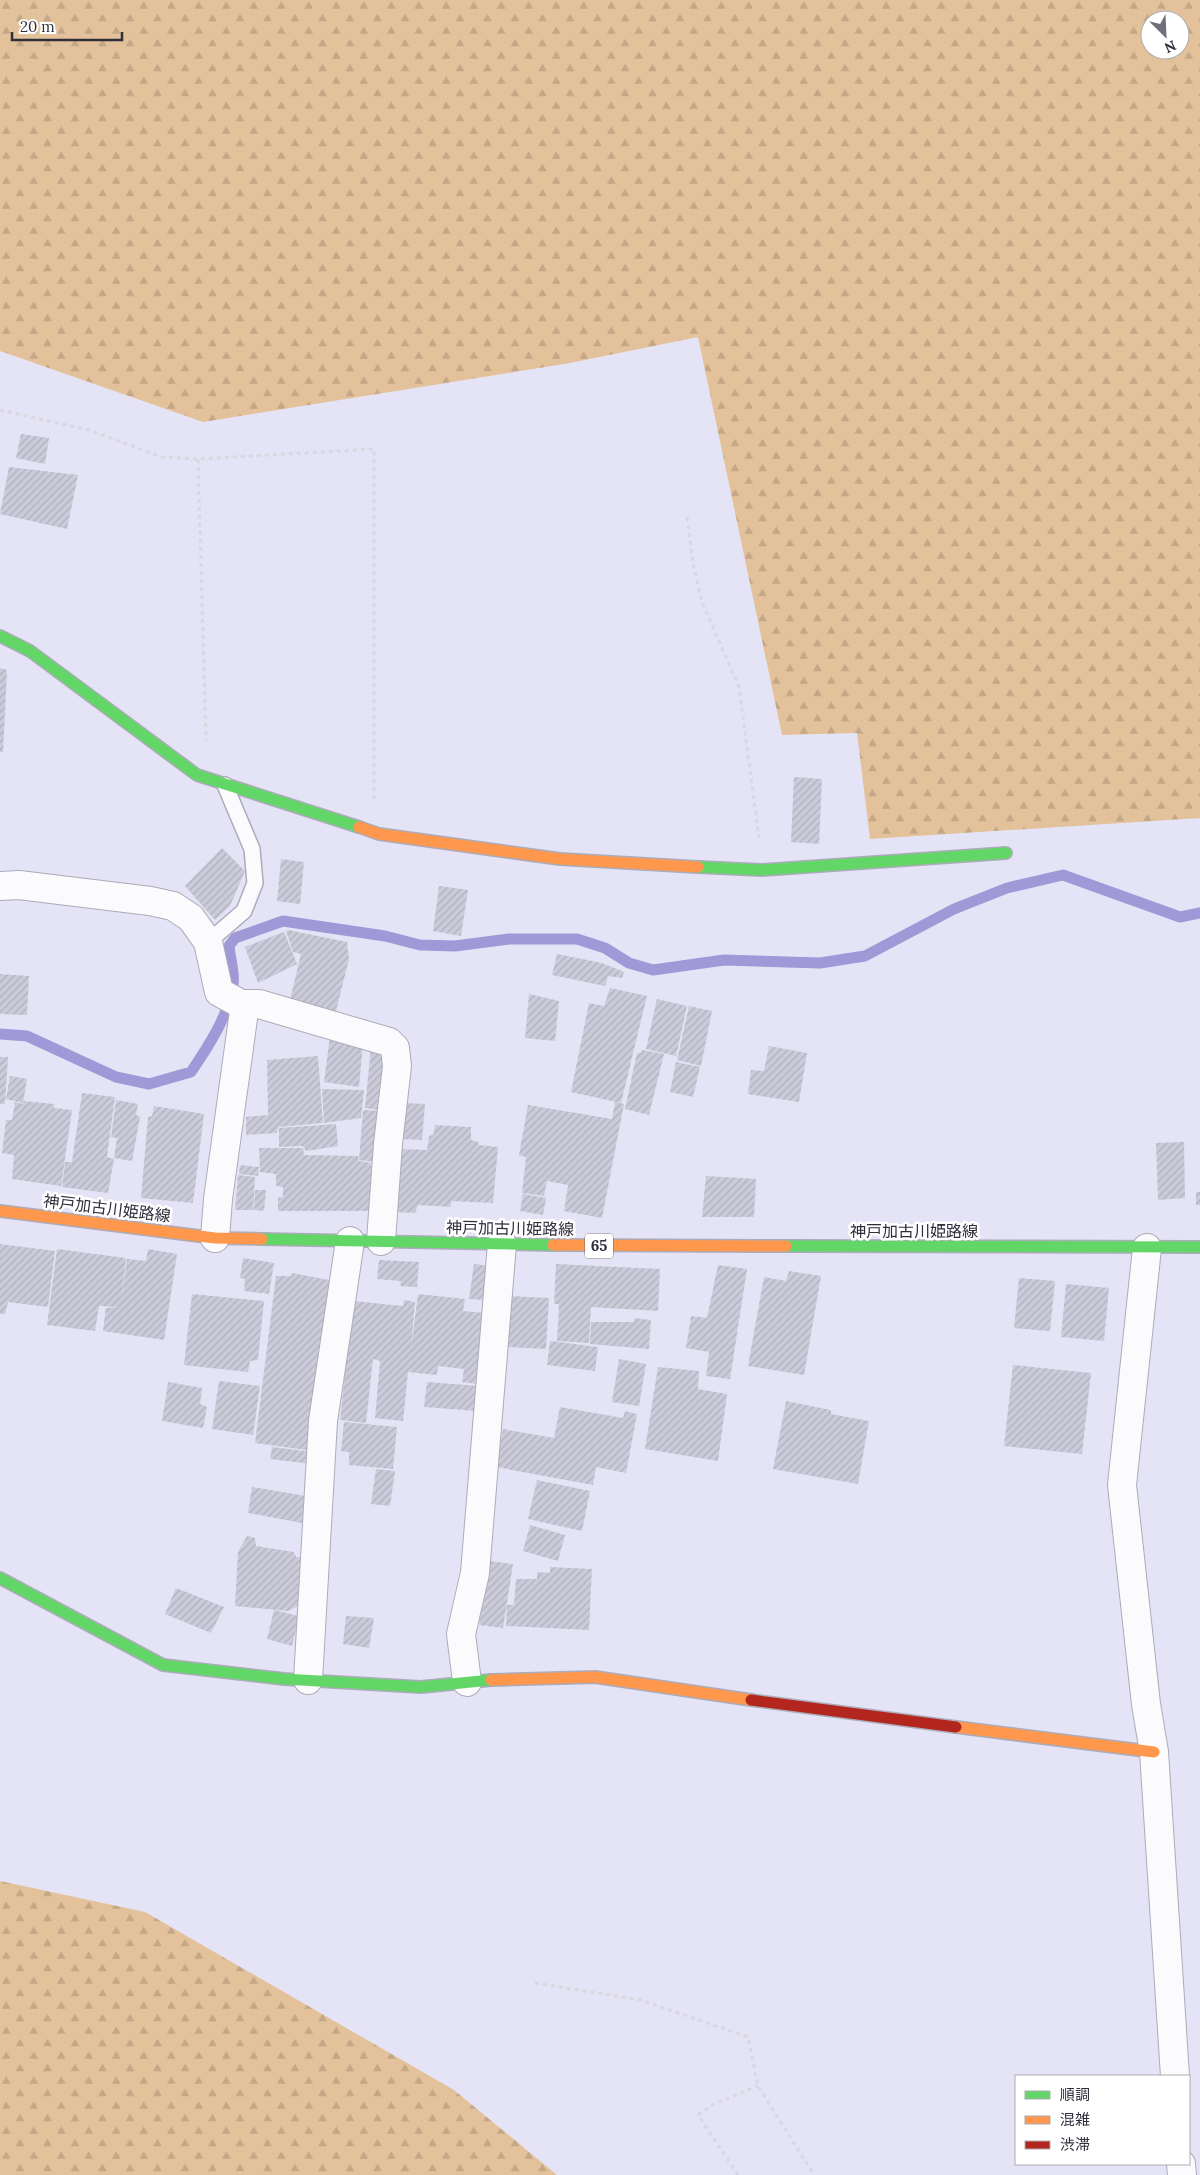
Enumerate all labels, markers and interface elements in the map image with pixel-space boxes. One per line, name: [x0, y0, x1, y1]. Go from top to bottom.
scale bar: [12, 10, 122, 42]
north arrow: [1140, 10, 1190, 60]
text: 20 m: [20, 17, 55, 36]
text: N: [1162, 36, 1179, 57]
street label: 神戸加古川姫路線: [42, 1190, 172, 1226]
street label: 神戸加古川姫路線: [446, 1217, 574, 1239]
street label: 神戸加古川姫路線: [850, 1221, 978, 1241]
road number: 65: [585, 1234, 613, 1258]
legend: [1015, 2075, 1190, 2165]
text: 順調: [1060, 2085, 1090, 2104]
text: 混雑: [1060, 2110, 1090, 2129]
text: 渋滞: [1060, 2135, 1090, 2154]

